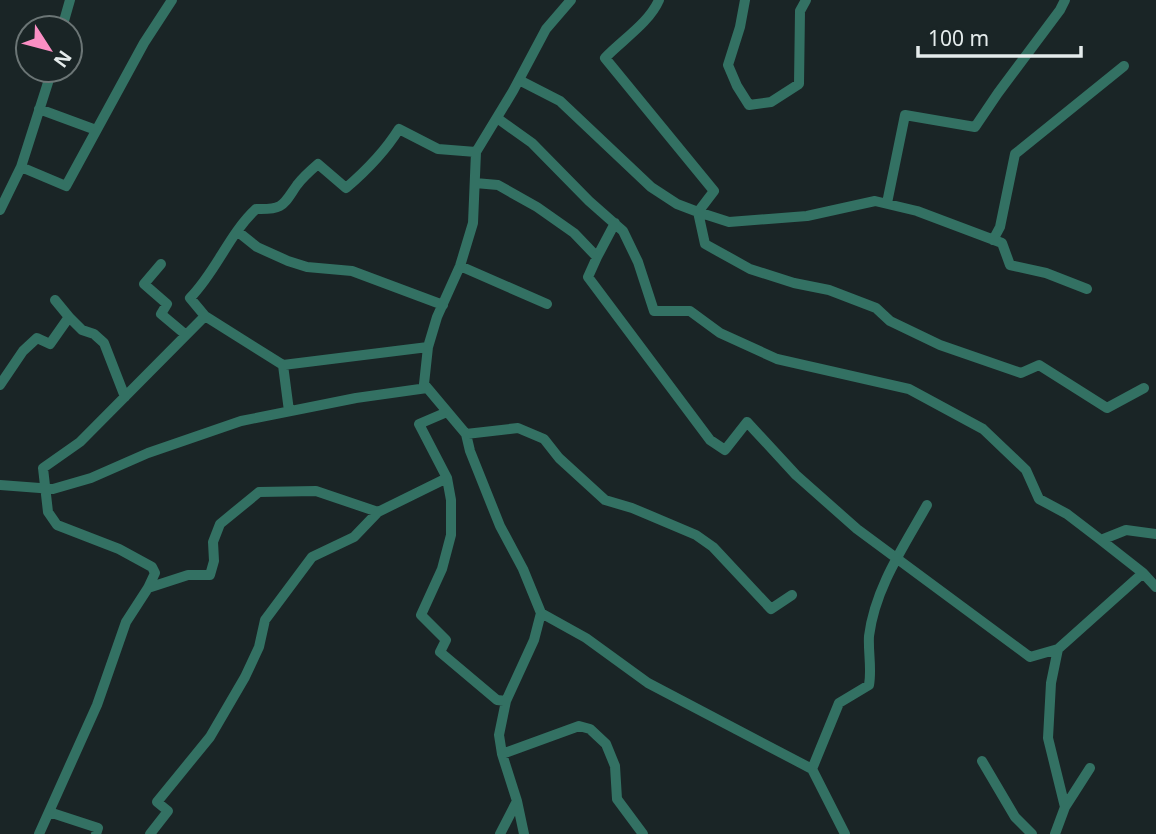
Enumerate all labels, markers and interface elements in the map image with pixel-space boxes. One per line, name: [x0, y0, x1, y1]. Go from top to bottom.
north arrow: [14, 14, 84, 84]
scale bar: [918, 14, 1081, 58]
text: 100 m: [928, 24, 989, 52]
text: N: [48, 45, 78, 73]

